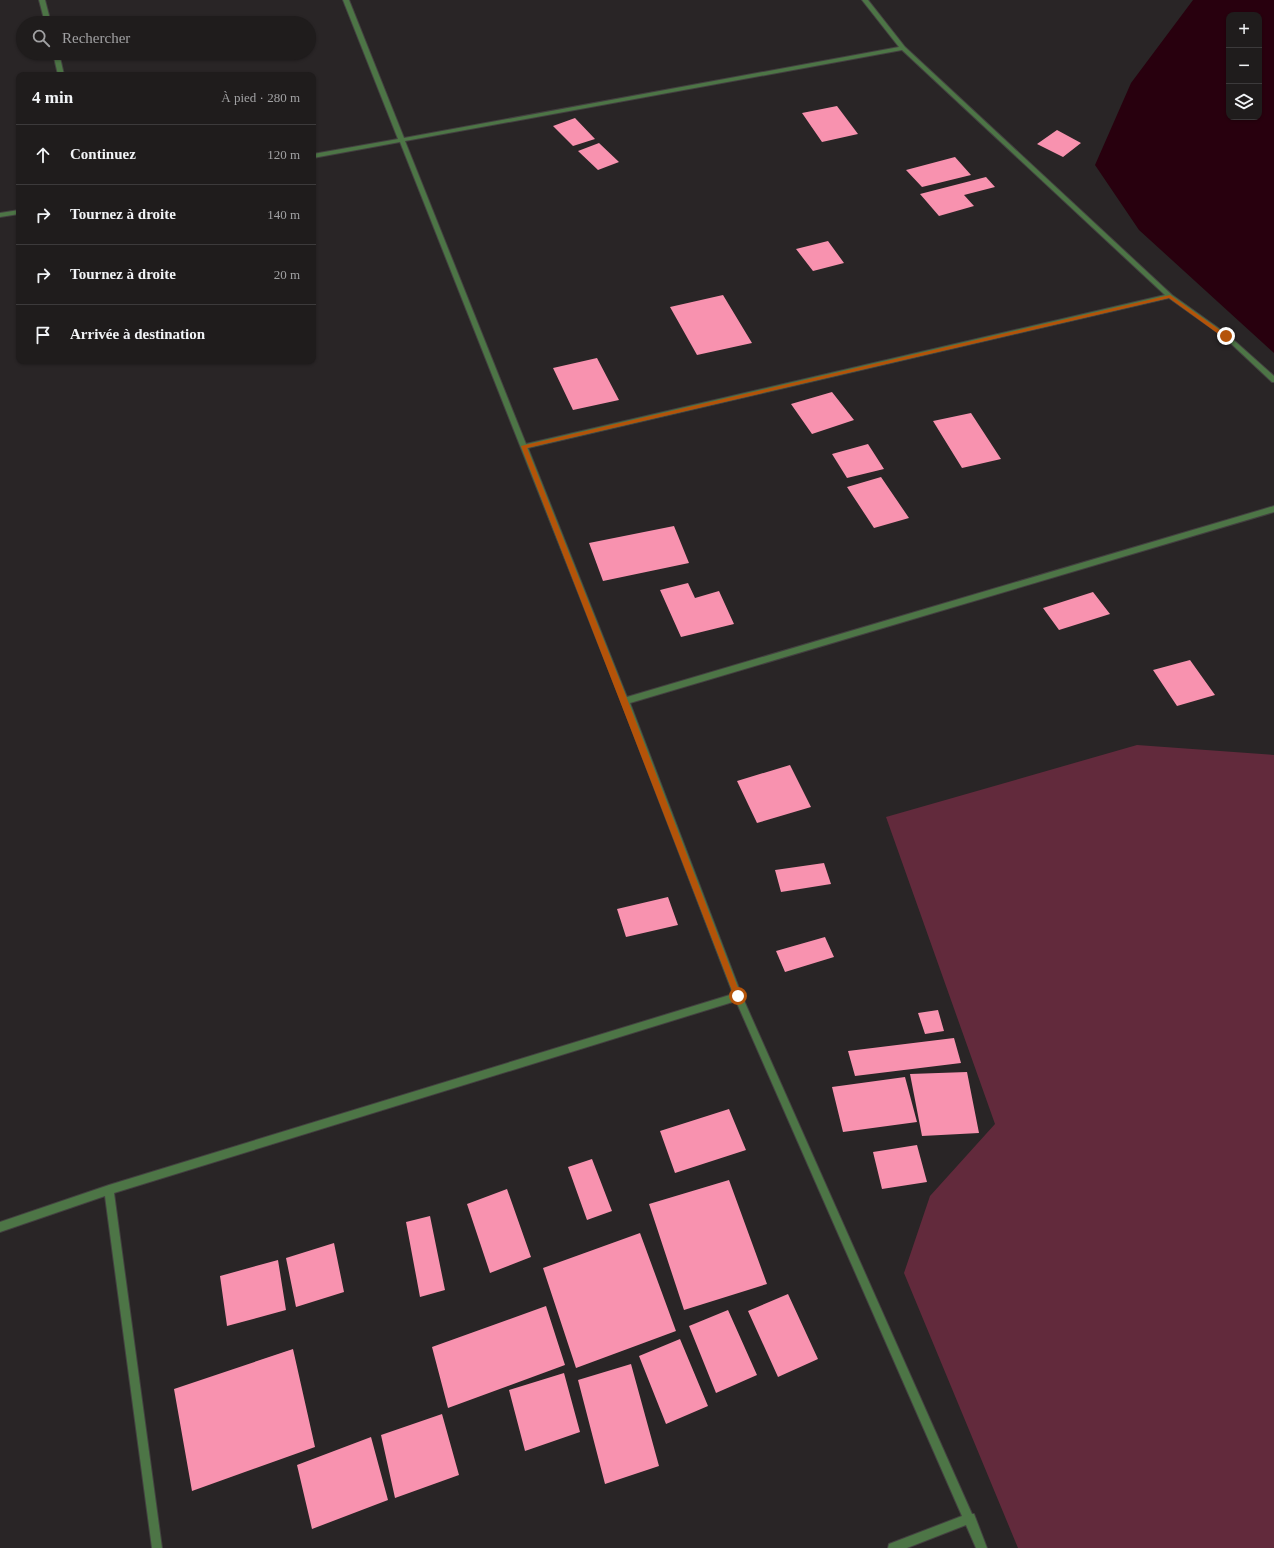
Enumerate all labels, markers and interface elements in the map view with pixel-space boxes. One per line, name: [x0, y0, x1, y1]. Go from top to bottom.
map controls: [1226, 12, 1262, 120]
button: +: [1226, 12, 1262, 48]
search box: [16, 16, 316, 60]
icon: search: [30, 27, 52, 49]
text: Rechercher: [62, 30, 130, 46]
button: −: [1226, 48, 1262, 84]
button: layers: [1226, 84, 1262, 120]
text: 4 min: [32, 88, 73, 107]
text: À pied · 280 m: [221, 90, 300, 105]
icon: ahead: [32, 144, 54, 166]
text: Continuez: [70, 146, 136, 162]
text: 120 m: [267, 147, 300, 162]
icon: right: [32, 204, 54, 226]
text: Tournez à droite: [70, 206, 176, 222]
text: 140 m: [267, 207, 300, 222]
icon: right: [32, 264, 54, 286]
text: Tournez à droite: [70, 266, 176, 282]
text: 20 m: [274, 267, 300, 282]
icon: arrive: [32, 324, 54, 346]
text: Arrivée à destination: [70, 326, 205, 342]
route end: [1217, 327, 1235, 345]
route start: [729, 987, 747, 1005]

